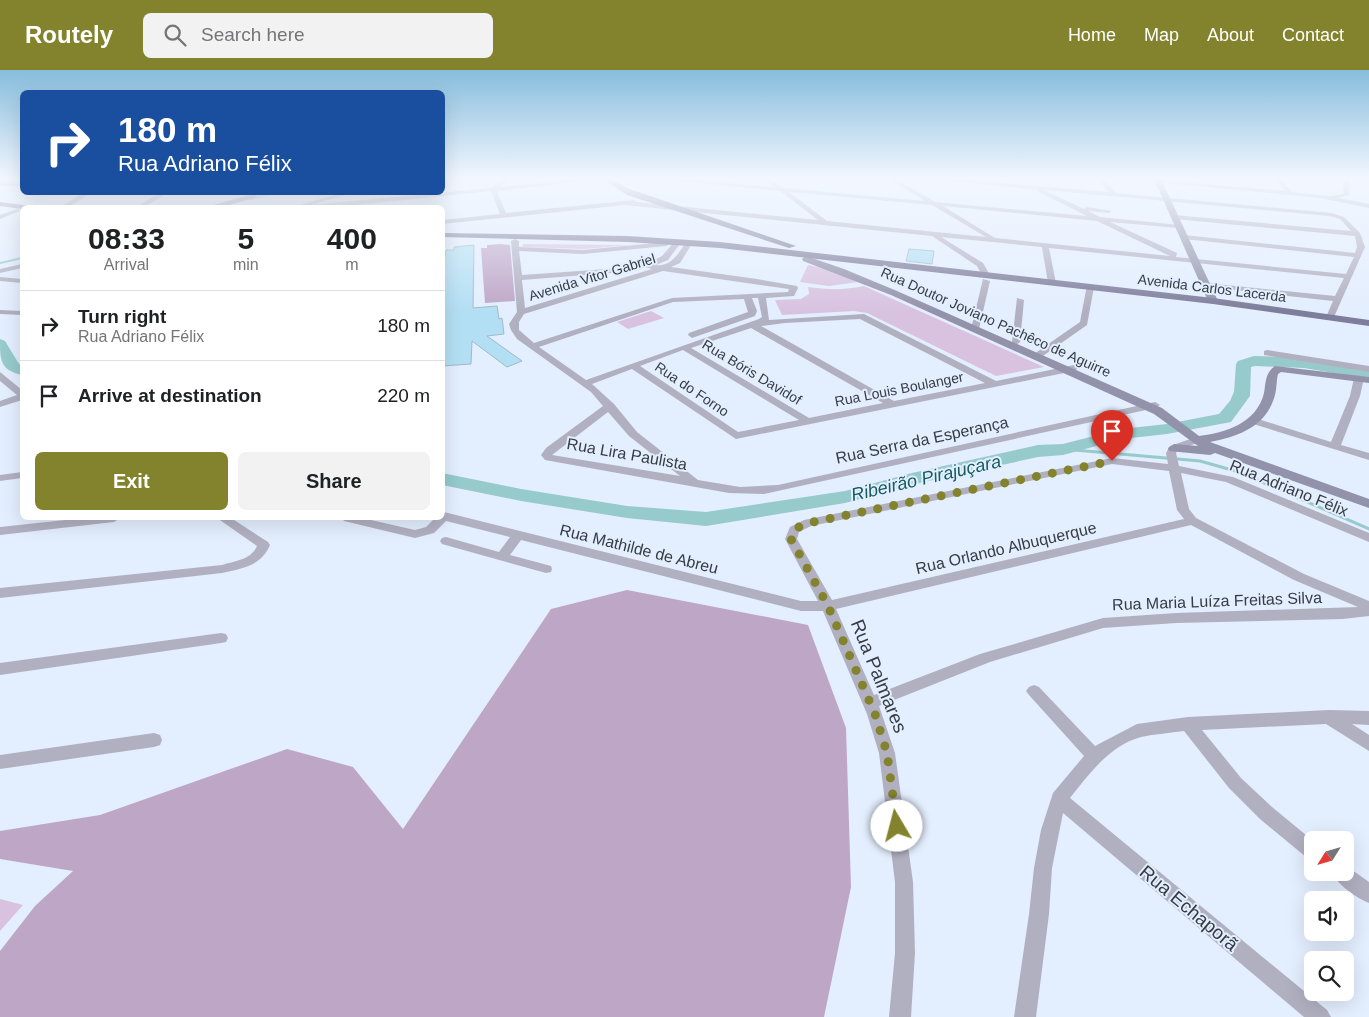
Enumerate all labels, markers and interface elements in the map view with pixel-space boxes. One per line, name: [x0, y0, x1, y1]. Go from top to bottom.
search box: [143, 13, 493, 58]
text: Routely: [25, 21, 113, 48]
icon: search: [161, 21, 189, 49]
text: Search here: [201, 24, 305, 45]
text: Home: [1068, 25, 1116, 45]
text: Map: [1144, 25, 1179, 45]
text: About: [1207, 25, 1254, 45]
text: Contact: [1282, 25, 1344, 45]
icon: right: [35, 110, 100, 175]
text: 180 m: [118, 110, 217, 149]
text: Rua Adriano Félix: [118, 151, 292, 176]
text: 08:33: [88, 222, 165, 255]
text: 5: [237, 222, 254, 255]
text: 400: [327, 222, 377, 255]
street label: Avenida Vitor Gabriel: [527, 250, 657, 304]
text: Arrival: [104, 256, 149, 273]
text: min: [233, 256, 259, 273]
text: m: [345, 256, 358, 273]
street label: Rua Doutor Joviano Pachêco de Aguirre: [879, 264, 1114, 380]
street label: Avenida Carlos Lacerda: [1137, 271, 1287, 305]
text: Turn right: [78, 306, 166, 327]
icon: right: [35, 312, 63, 340]
text: 180 m: [377, 315, 430, 336]
text: Rua Adriano Félix: [78, 328, 204, 345]
street label: Rua Bóris Davidof: [700, 336, 805, 408]
street label: Rua do Forno: [652, 358, 732, 420]
street label: Rua Louis Boulanger: [833, 369, 965, 409]
icon: arrive: [35, 382, 63, 410]
text: Arrive at destination: [78, 385, 262, 406]
text: 220 m: [377, 385, 430, 406]
pin: [1091, 410, 1133, 461]
street label: Rua Serra da Esperança: [834, 413, 1010, 467]
icon: arrive: [1098, 417, 1126, 445]
street label: Rua Lira Paulista: [566, 435, 689, 473]
water label: Ribeirão Pirajuçara: [849, 451, 1003, 505]
button: Exit: [35, 452, 228, 510]
button: Share: [238, 452, 430, 510]
street label: Rua Adriano Félix: [1227, 456, 1351, 520]
street label: Rua Orlando Albuquerque: [914, 519, 1098, 577]
street label: Rua Mathilde de Abreu: [558, 521, 720, 577]
street label: Rua Maria Luíza Freitas Silva: [1112, 589, 1322, 613]
street label: Rua Palmares: [847, 616, 911, 736]
position arrow: [870, 799, 922, 851]
north arrow: [1304, 831, 1354, 881]
map controls: [1304, 831, 1354, 1001]
street label: Rua Echaporã: [1136, 861, 1243, 955]
button: sound: [1304, 891, 1354, 941]
button: search: [1304, 951, 1354, 1001]

